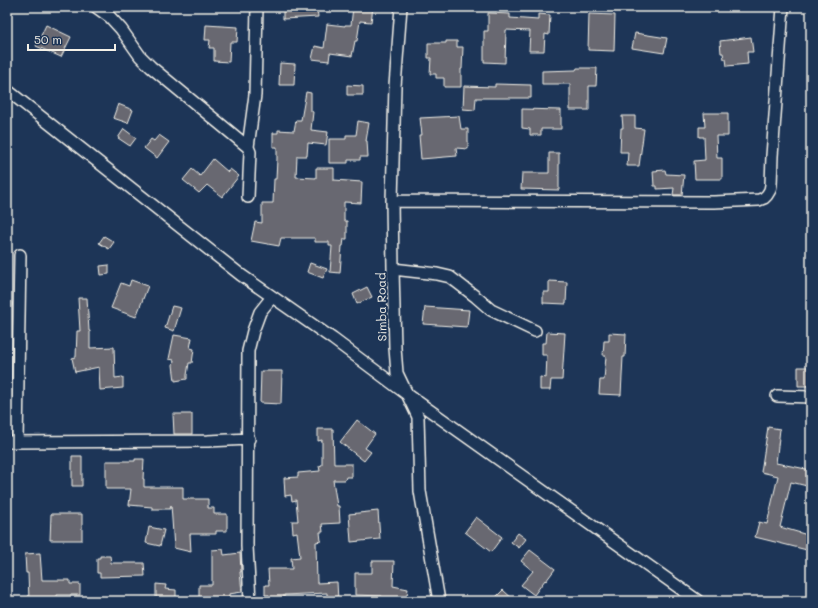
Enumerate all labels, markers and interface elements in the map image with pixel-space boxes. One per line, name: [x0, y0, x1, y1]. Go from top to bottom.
scale bar: [28, 26, 115, 52]
text: 50 m: [34, 31, 62, 47]
street label: Simba Road: [372, 272, 390, 342]

